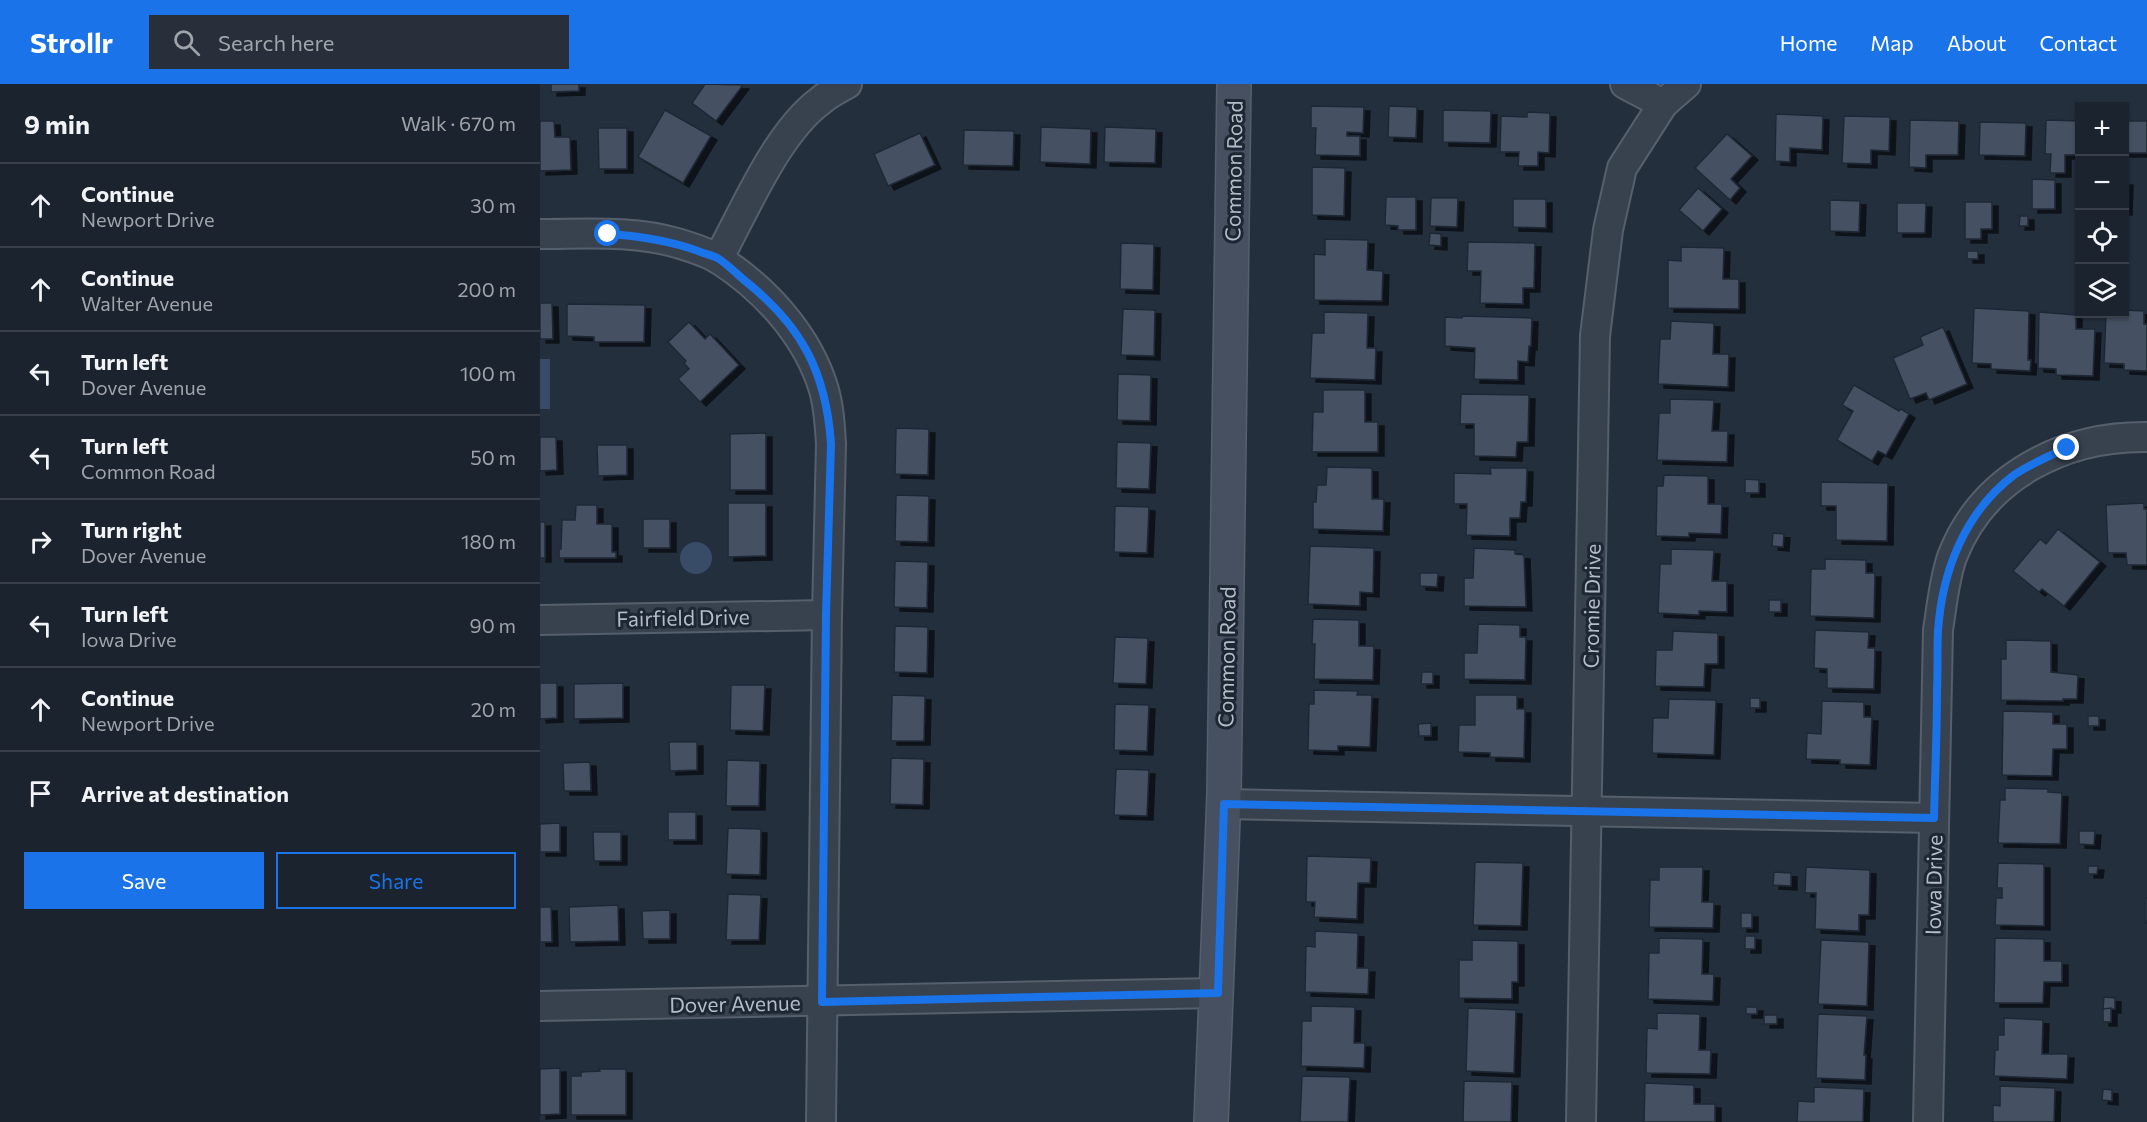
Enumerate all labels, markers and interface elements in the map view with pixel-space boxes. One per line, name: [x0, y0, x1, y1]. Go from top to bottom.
search box: [149, 15, 569, 69]
text: Strollr: [30, 25, 113, 59]
icon: search: [170, 26, 203, 59]
text: Search here: [218, 29, 334, 56]
text: Home: [1780, 30, 1837, 55]
text: Map: [1870, 30, 1914, 55]
text: About: [1947, 30, 2006, 55]
text: Contact: [2039, 30, 2117, 55]
street label: Common Road: [1219, 100, 1247, 242]
map controls: [2075, 102, 2129, 318]
button: +: [2075, 102, 2129, 156]
text: 9 min: [24, 108, 90, 139]
text: Walk · 670 m: [401, 111, 516, 135]
button: −: [2075, 156, 2129, 210]
text: Continue: [81, 180, 174, 207]
icon: ahead: [24, 189, 57, 222]
text: 30 m: [470, 193, 516, 217]
text: Newport Drive: [81, 207, 215, 231]
button: locate: [2075, 210, 2129, 264]
route start: [594, 220, 620, 246]
text: Continue: [81, 264, 174, 291]
button: layers: [2075, 264, 2129, 318]
icon: ahead: [24, 273, 57, 306]
text: 200 m: [458, 277, 516, 301]
text: Walter Avenue: [81, 291, 213, 315]
text: Turn left: [81, 348, 168, 375]
icon: left: [24, 357, 57, 390]
text: 100 m: [460, 361, 516, 385]
text: Dover Avenue: [81, 375, 206, 399]
text: Turn left: [81, 432, 168, 459]
route end: [2053, 434, 2079, 460]
icon: left: [24, 441, 57, 474]
text: 50 m: [470, 445, 516, 469]
text: Common Road: [81, 459, 216, 483]
text: Turn right: [81, 516, 182, 543]
icon: right: [24, 525, 57, 558]
text: 180 m: [461, 529, 516, 553]
text: Dover Avenue: [81, 543, 206, 567]
street label: Cromie Drive: [1577, 544, 1605, 668]
street label: Common Road: [1212, 586, 1240, 728]
text: Turn left: [81, 600, 168, 627]
street label: Fairfield Drive: [616, 603, 750, 631]
icon: left: [24, 609, 57, 642]
text: 90 m: [470, 613, 516, 637]
text: Iowa Drive: [81, 627, 177, 651]
text: Continue: [81, 684, 174, 711]
icon: ahead: [24, 693, 57, 726]
text: 20 m: [471, 697, 516, 721]
text: Newport Drive: [81, 711, 215, 735]
icon: arrive: [24, 777, 57, 810]
text: Arrive at destination: [81, 780, 289, 807]
street label: Iowa Drive: [1920, 835, 1946, 935]
button: Save: [24, 852, 264, 909]
button: Share: [276, 852, 516, 909]
street label: Dover Avenue: [669, 989, 801, 1017]

